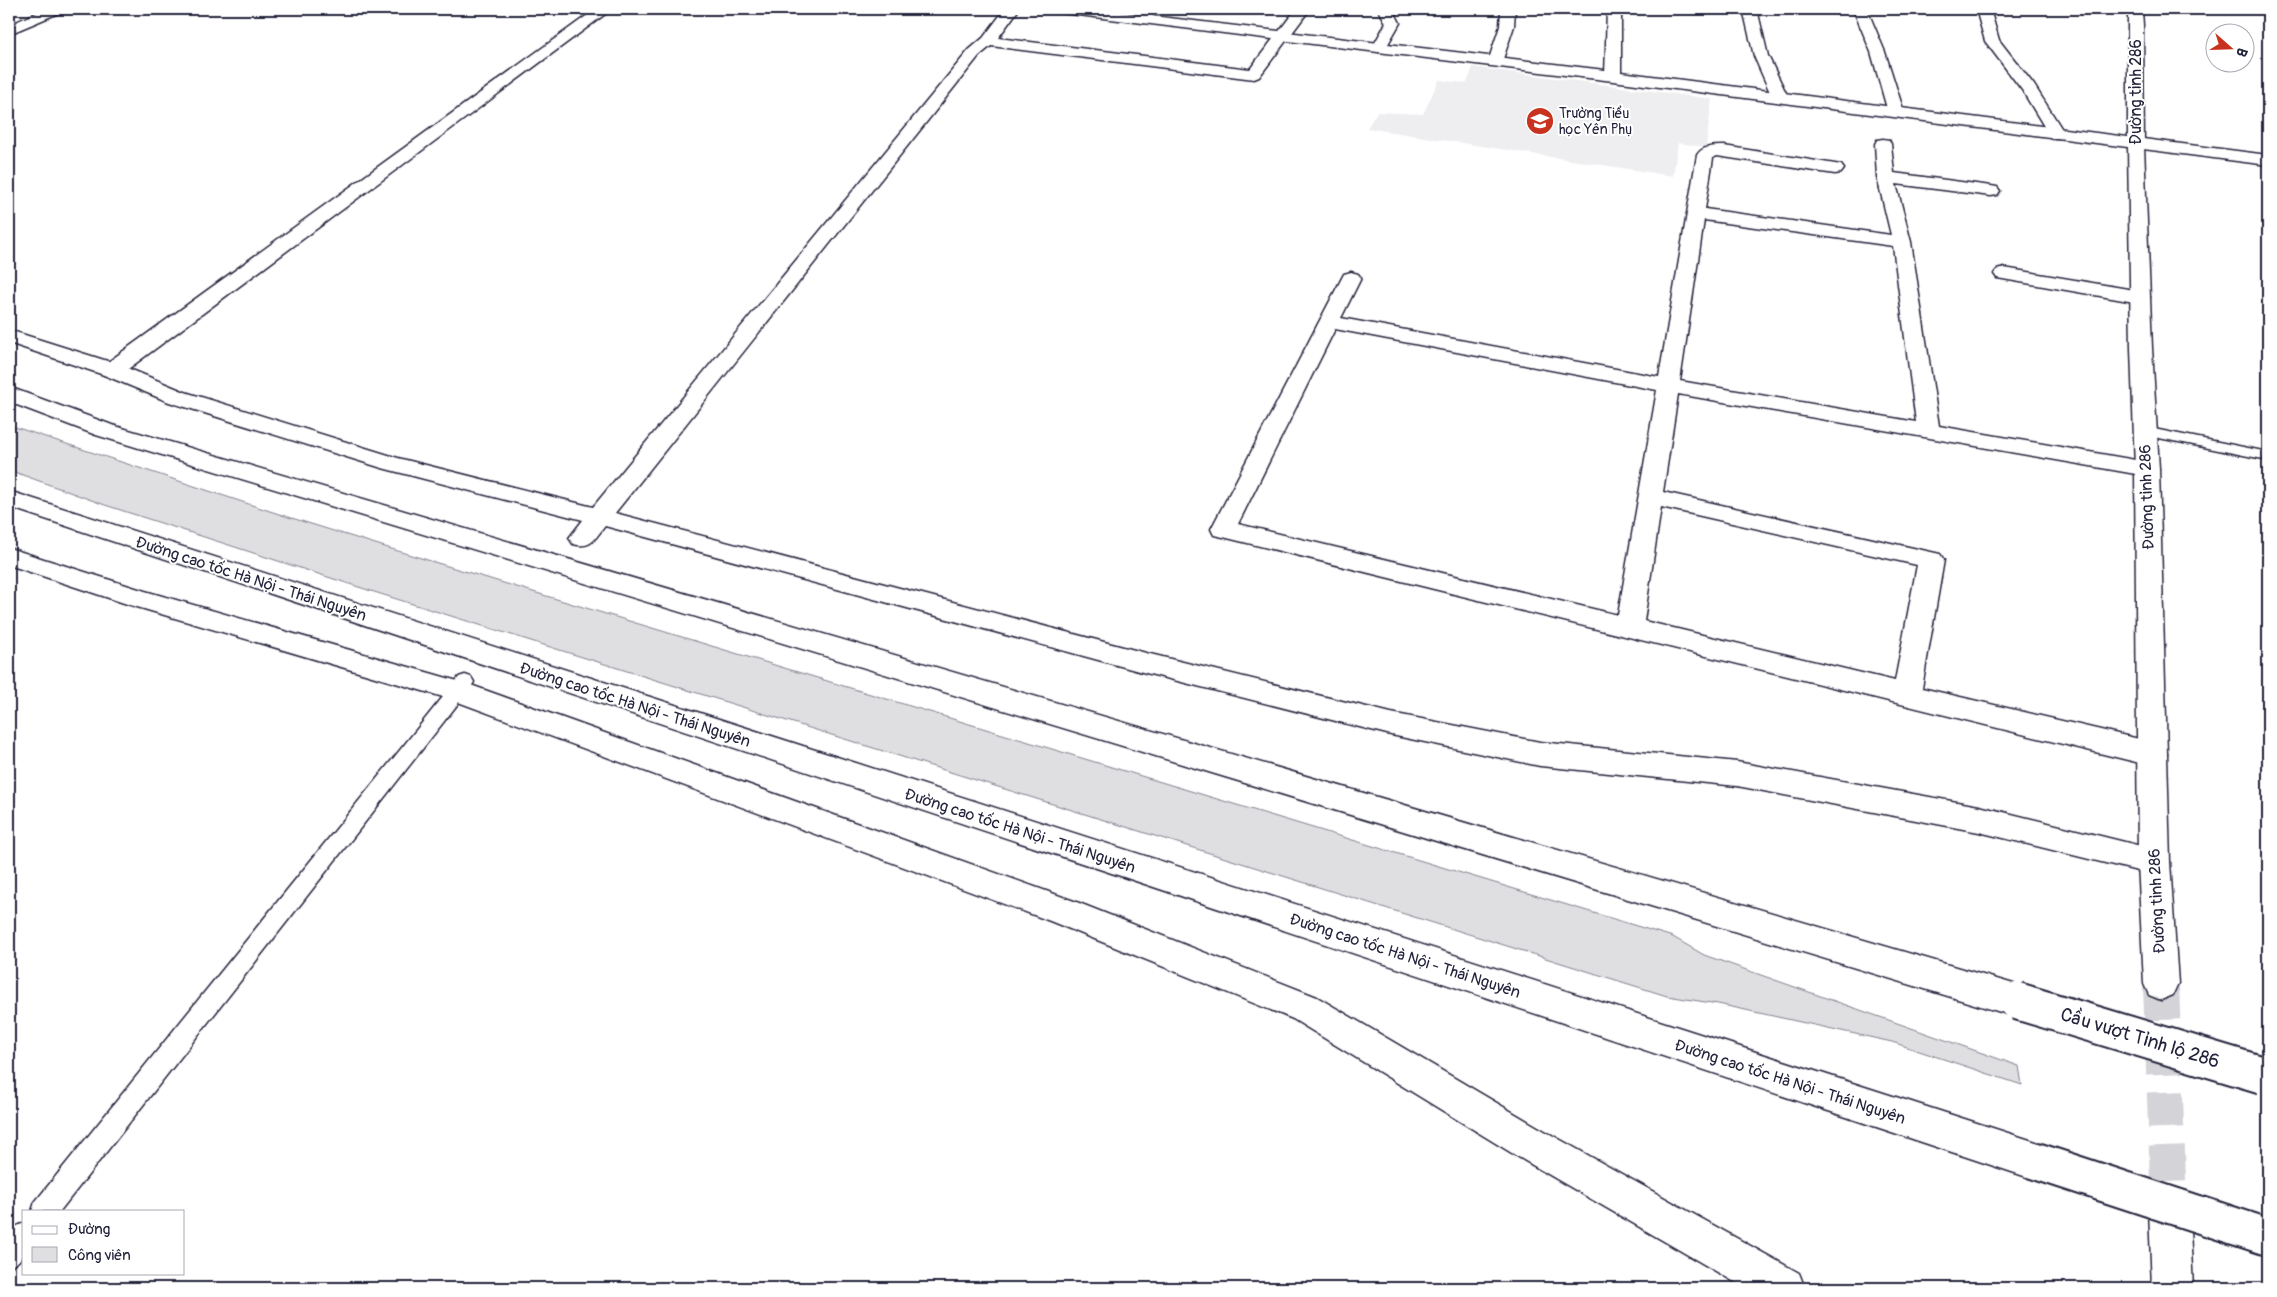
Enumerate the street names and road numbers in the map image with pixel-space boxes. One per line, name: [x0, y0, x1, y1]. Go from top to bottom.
street label: Đường tỉnh 286: [2126, 39, 2146, 145]
street label: Đường tỉnh 286: [2135, 444, 2159, 550]
street label: Đường cao tốc Hà Nội - Thái Nguyên: [133, 532, 369, 626]
street label: Đường cao tốc Hà Nội - Thái Nguyên: [517, 658, 753, 752]
street label: Đường cao tốc Hà Nội - Thái Nguyên: [902, 784, 1138, 878]
street label: Đường tỉnh 286: [2144, 848, 2170, 954]
street label: Đường cao tốc Hà Nội - Thái Nguyên: [1287, 909, 1523, 1003]
street label: Cầu vượt Tỉnh lộ 286: [2057, 1002, 2223, 1074]
street label: Đường cao tốc Hà Nội - Thái Nguyên: [1672, 1035, 1908, 1129]

